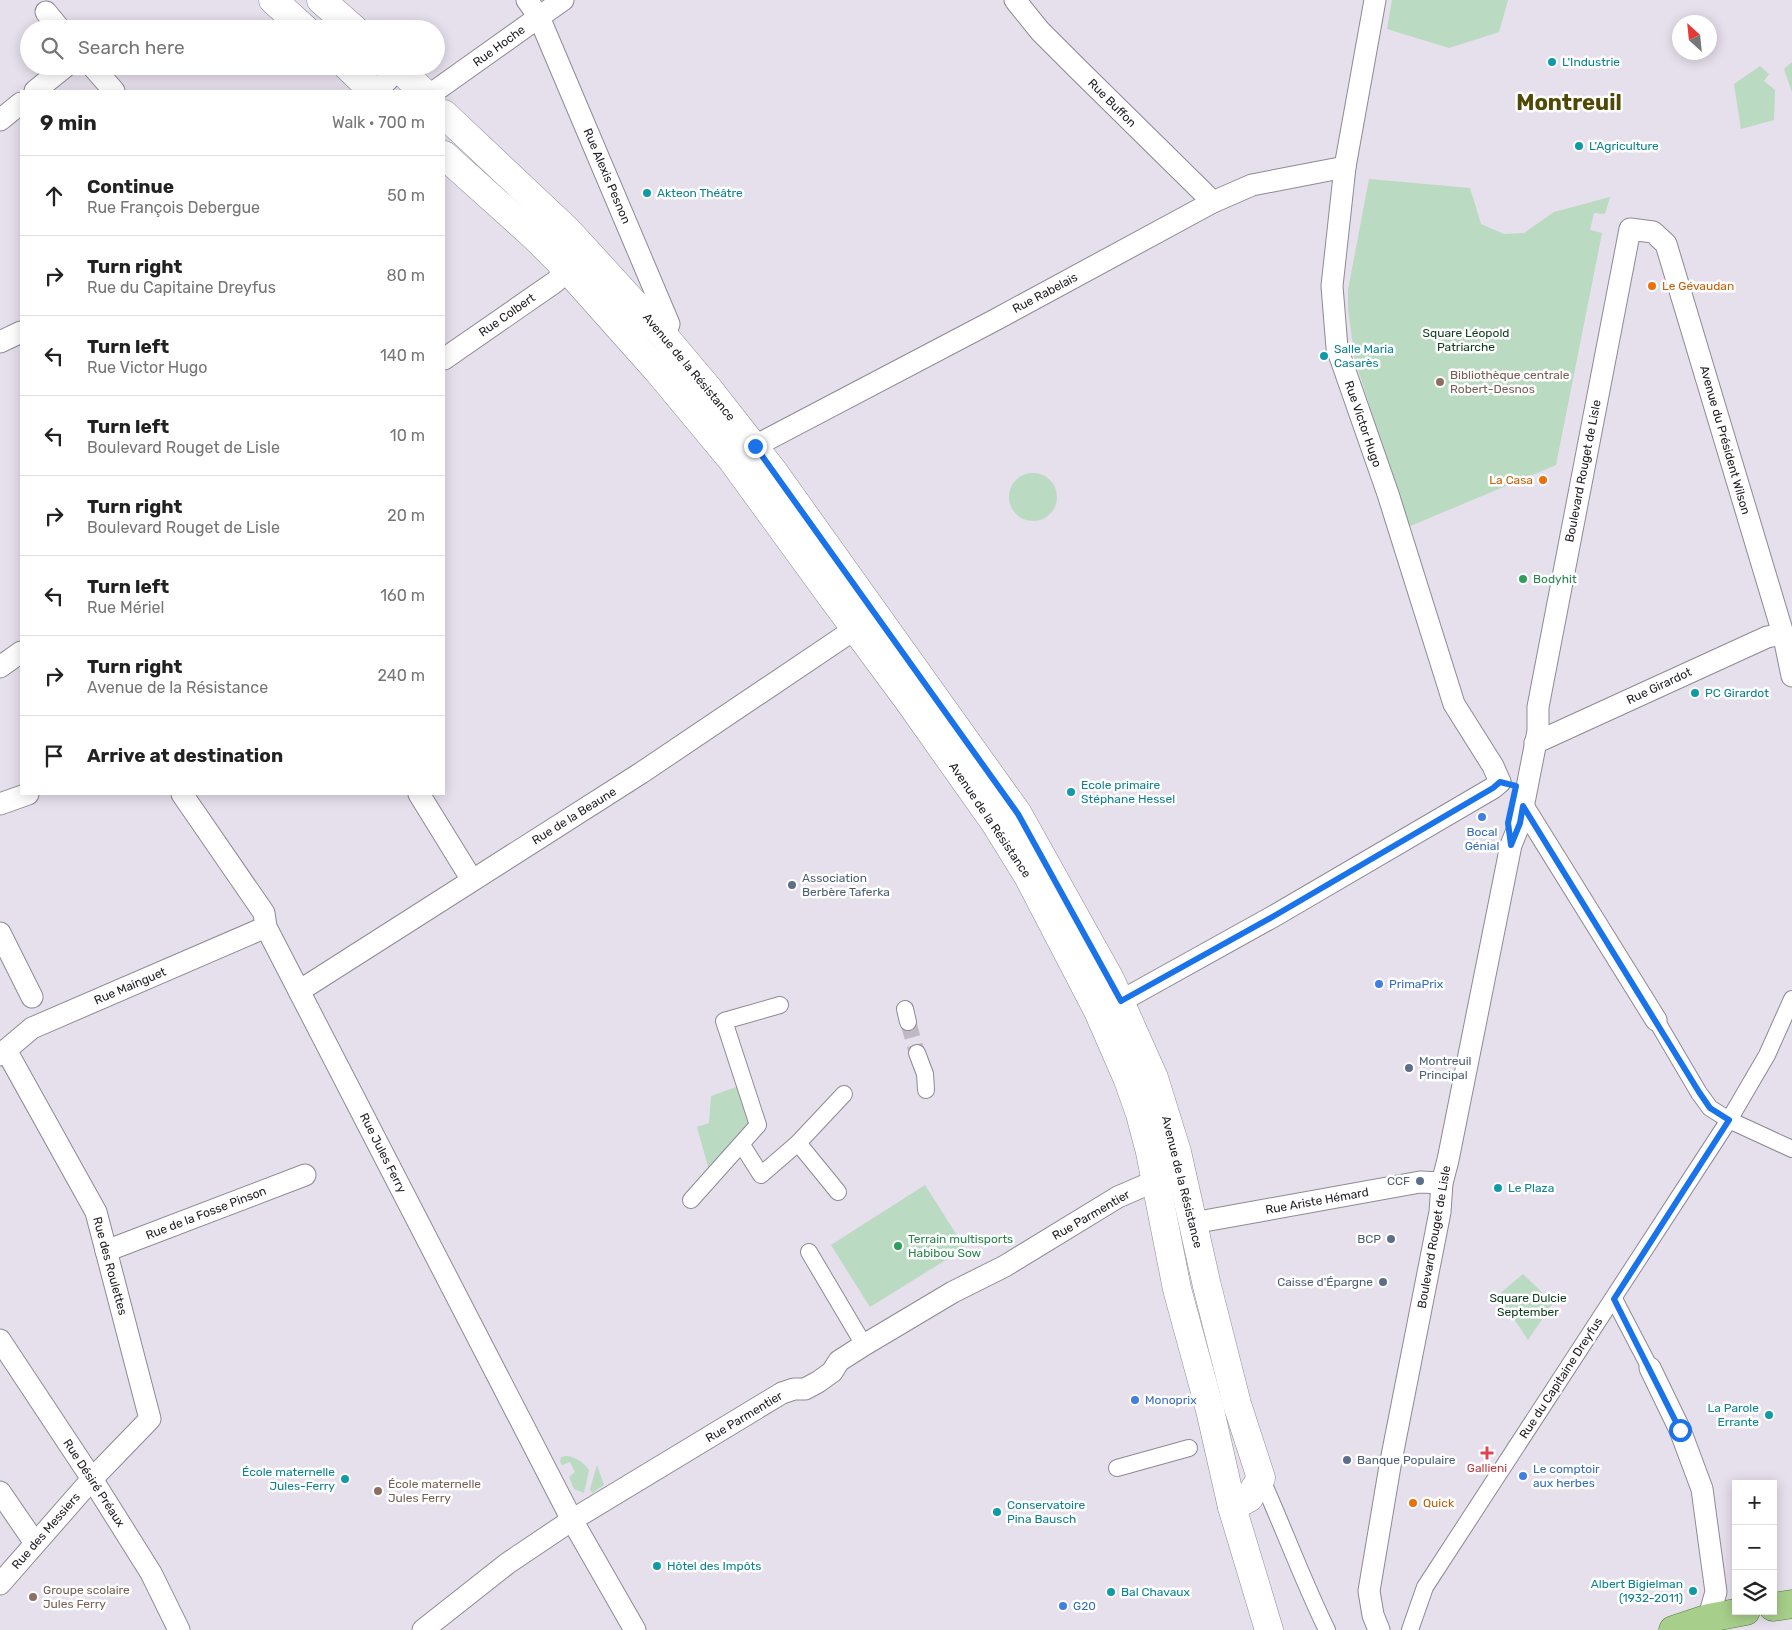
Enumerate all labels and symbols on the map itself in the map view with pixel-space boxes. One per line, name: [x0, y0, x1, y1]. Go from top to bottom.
north arrow: [1672, 15, 1717, 60]
street label: Rue Hoche: [470, 22, 528, 70]
place label: L'Industrie: [1562, 55, 1620, 69]
marker: L'Industrie: [1546, 56, 1558, 68]
street label: Rue Buffon: [1085, 76, 1139, 130]
district label: Montreuil: [1516, 89, 1622, 116]
street label: Rue Alexis Pesnon: [581, 126, 633, 226]
place label: L'Agriculture: [1589, 139, 1659, 153]
marker: L'Agriculture: [1573, 140, 1585, 152]
place label: Akteon Théâtre: [657, 186, 743, 200]
marker: Akteon Théâtre: [641, 187, 653, 199]
street label: Rue Rabelais: [1010, 270, 1080, 316]
place label: Le Gévaudan: [1662, 279, 1734, 293]
marker: Le Gévaudan: [1646, 280, 1658, 292]
street label: Rue Colbert: [476, 290, 538, 340]
street label: Avenue de la Résistance: [640, 310, 738, 424]
park label: Square Léopold Patriarche: [1423, 326, 1509, 354]
place label: Salle Maria Casarès: [1334, 342, 1394, 370]
marker: Salle Maria Casarès: [1318, 350, 1330, 362]
street label: Avenue du Président Wilson: [1697, 364, 1753, 516]
place label: Bibliothèque centrale Robert-Desnos: [1450, 368, 1570, 396]
marker: Bibliothèque centrale Robert-Desnos: [1434, 376, 1446, 388]
street label: Rue Victor Hugo: [1342, 379, 1384, 469]
street label: Boulevard Rouget de Lisle: [1562, 398, 1604, 543]
route end: [744, 435, 767, 458]
place label: La Casa: [1489, 473, 1533, 487]
marker: La Casa: [1537, 474, 1549, 486]
place label: Bodyhit: [1533, 572, 1577, 586]
marker: Bodyhit: [1517, 573, 1529, 585]
street label: Rue Girardot: [1624, 665, 1694, 707]
place label: PC Girardot: [1705, 686, 1769, 700]
marker: PC Girardot: [1689, 687, 1701, 699]
street label: Avenue de la Résistance: [946, 760, 1034, 880]
place label: Ecole primaire Stéphane Hessel: [1081, 778, 1175, 806]
street label: Rue de la Beaune: [529, 784, 619, 848]
marker: Ecole primaire Stéphane Hessel: [1065, 786, 1077, 798]
marker: Bocal Génial: [1476, 811, 1488, 823]
place label: Bocal Génial: [1465, 825, 1499, 853]
place label: Association Berbère Taferka: [802, 871, 890, 899]
marker: Association Berbère Taferka: [786, 879, 798, 891]
street label: Rue Mainguet: [92, 964, 168, 1007]
place label: PrimaPrix: [1389, 977, 1444, 991]
marker: PrimaPrix: [1373, 978, 1385, 990]
place label: Montreuil Principal: [1419, 1054, 1472, 1082]
marker: Montreuil Principal: [1403, 1062, 1415, 1074]
street label: Rue Jules Ferry: [357, 1111, 409, 1196]
street label: Avenue de la Résistance: [1159, 1114, 1205, 1250]
street label: Boulevard Rouget de Lisle: [1415, 1164, 1454, 1309]
place label: CCF: [1387, 1174, 1410, 1188]
marker: CCF: [1414, 1175, 1426, 1187]
place label: Le Plaza: [1508, 1181, 1554, 1195]
marker: Le Plaza: [1492, 1182, 1504, 1194]
street label: Rue de la Fosse Pinson: [144, 1184, 268, 1242]
street label: Rue Ariste Hémard: [1264, 1185, 1370, 1217]
street label: Rue Parmentier: [1050, 1187, 1133, 1243]
street label: Rue des Roulettes: [90, 1215, 130, 1317]
place label: Terrain multisports Habibou Sow: [908, 1232, 1013, 1260]
place label: BCP: [1357, 1232, 1381, 1246]
marker: BCP: [1385, 1233, 1397, 1245]
marker: Terrain multisports Habibou Sow: [892, 1240, 904, 1252]
place label: Caisse d'Épargne: [1277, 1275, 1373, 1289]
marker: Caisse d'Épargne: [1377, 1276, 1389, 1288]
park label: Square Dulcie September: [1489, 1291, 1567, 1319]
street label: Rue du Capitaine Dreyfus: [1517, 1315, 1605, 1441]
street label: Rue Parmentier: [703, 1388, 785, 1445]
place label: Monoprix: [1145, 1393, 1197, 1407]
marker: Monoprix: [1129, 1394, 1141, 1406]
place label: La Parole Errante: [1708, 1401, 1759, 1429]
marker: La Parole Errante: [1763, 1409, 1775, 1421]
route start: [1669, 1419, 1692, 1442]
street label: Rue Désiré Préaux: [60, 1436, 128, 1530]
marker: Gallieni: [1481, 1447, 1493, 1459]
place label: Banque Populaire: [1357, 1453, 1456, 1467]
marker: Banque Populaire: [1341, 1454, 1353, 1466]
place label: Gallieni: [1467, 1461, 1507, 1475]
place label: Le comptoir aux herbes: [1533, 1462, 1600, 1490]
place label: École maternelle Jules-Ferry: [242, 1465, 335, 1493]
marker: Le comptoir aux herbes: [1517, 1470, 1529, 1482]
marker: École maternelle Jules-Ferry: [339, 1473, 351, 1485]
place label: École maternelle Jules Ferry: [388, 1477, 481, 1505]
marker: École maternelle Jules Ferry: [372, 1485, 384, 1497]
street label: Rue des Messiers: [9, 1490, 83, 1572]
place label: Quick: [1423, 1496, 1455, 1510]
marker: Quick: [1407, 1497, 1419, 1509]
place label: Conservatoire Pina Bausch: [1007, 1498, 1085, 1526]
marker: Conservatoire Pina Bausch: [991, 1506, 1003, 1518]
place label: Hôtel des Impôts: [667, 1559, 761, 1573]
marker: Hôtel des Impôts: [651, 1560, 663, 1572]
place label: Albert Bigielman (1932-2011): [1591, 1577, 1683, 1605]
place label: Groupe scolaire Jules Ferry: [43, 1583, 130, 1611]
place label: Bal Chavaux: [1121, 1585, 1191, 1599]
marker: Albert Bigielman (1932-2011): [1687, 1585, 1699, 1597]
marker: Bal Chavaux: [1105, 1586, 1117, 1598]
marker: Groupe scolaire Jules Ferry: [27, 1591, 39, 1603]
place label: G20: [1073, 1599, 1096, 1613]
marker: G20: [1057, 1600, 1069, 1612]

